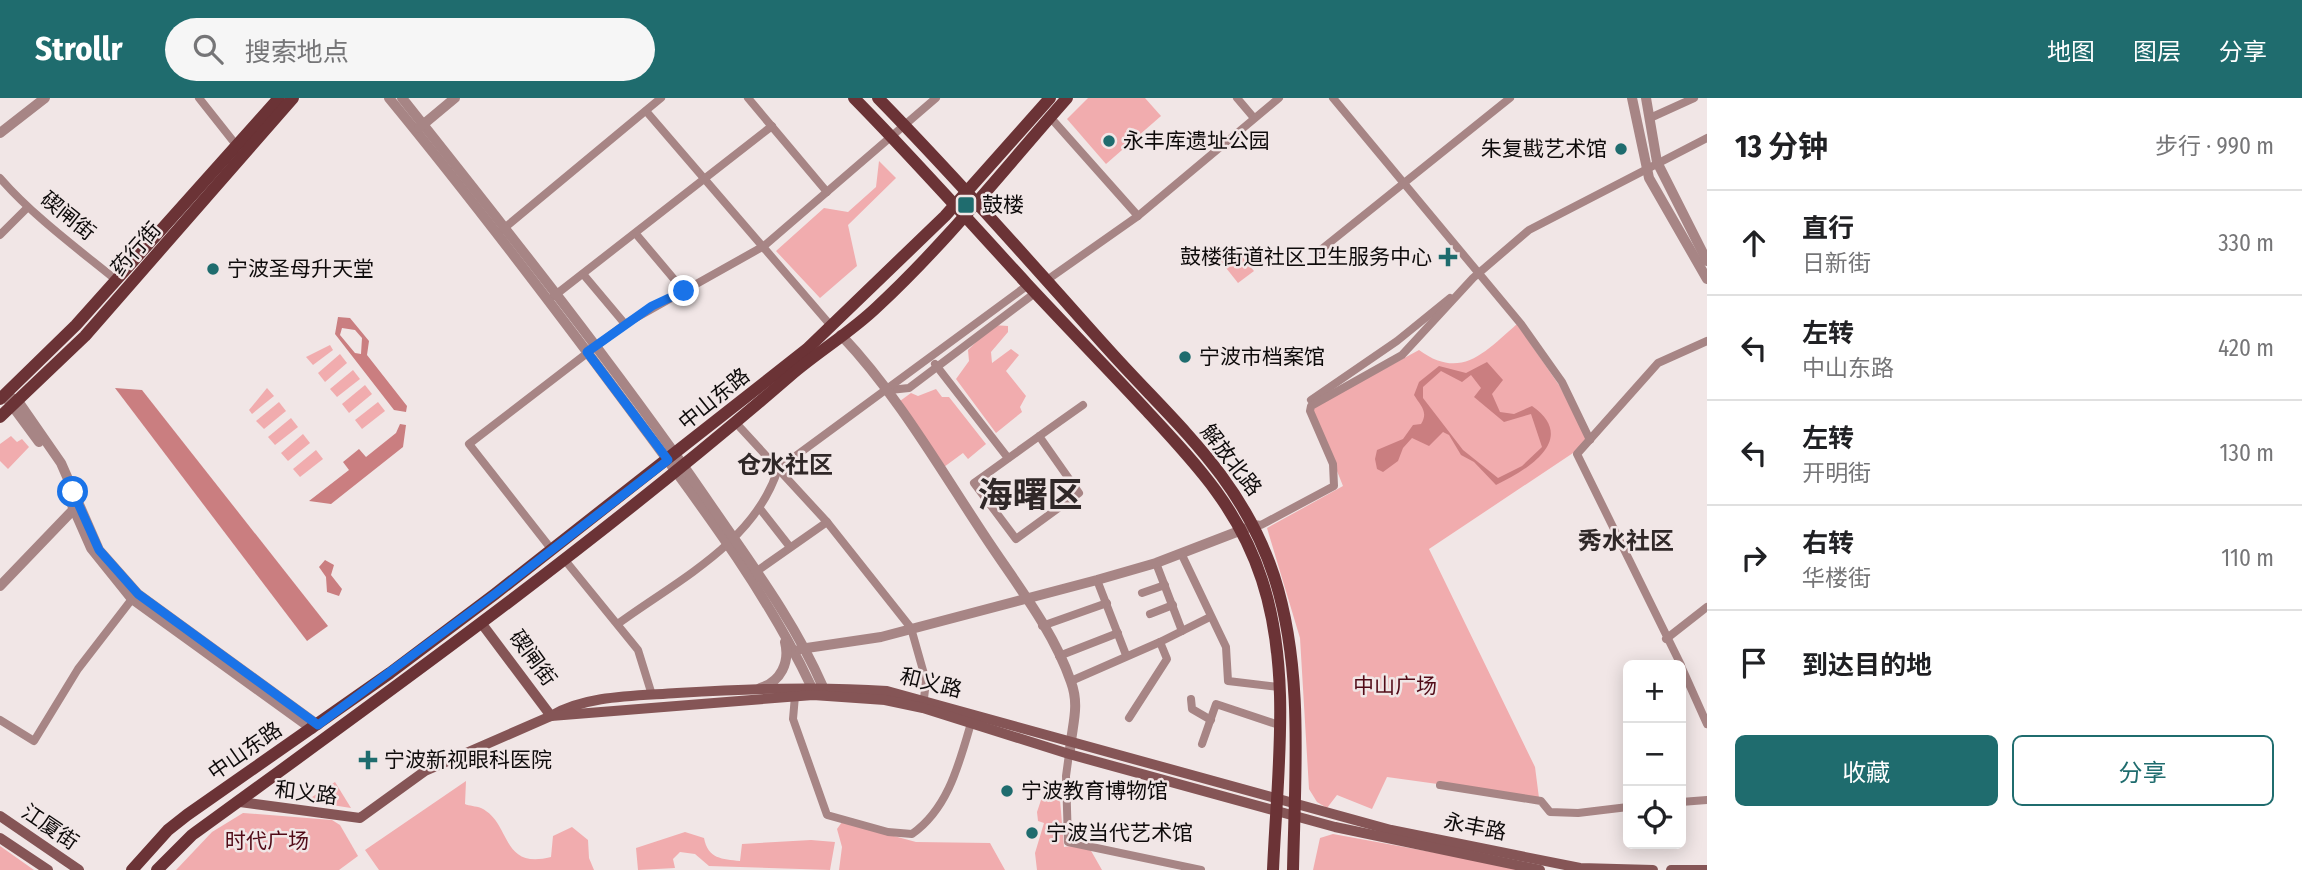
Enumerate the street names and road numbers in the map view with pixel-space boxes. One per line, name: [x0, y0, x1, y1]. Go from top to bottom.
street label: 碶闸街: [35, 186, 101, 246]
street label: 药行街: [106, 217, 166, 281]
street label: 中山东路: [673, 362, 755, 436]
street label: 解放北路: [1195, 419, 1267, 501]
street label: 碶闸街: [504, 625, 562, 691]
street label: 和义路: [897, 663, 965, 703]
street label: 中山东路: [203, 716, 287, 786]
street label: 和义路: [273, 776, 339, 810]
street label: 江厦街: [17, 799, 83, 855]
street label: 永丰路: [1442, 808, 1508, 846]

